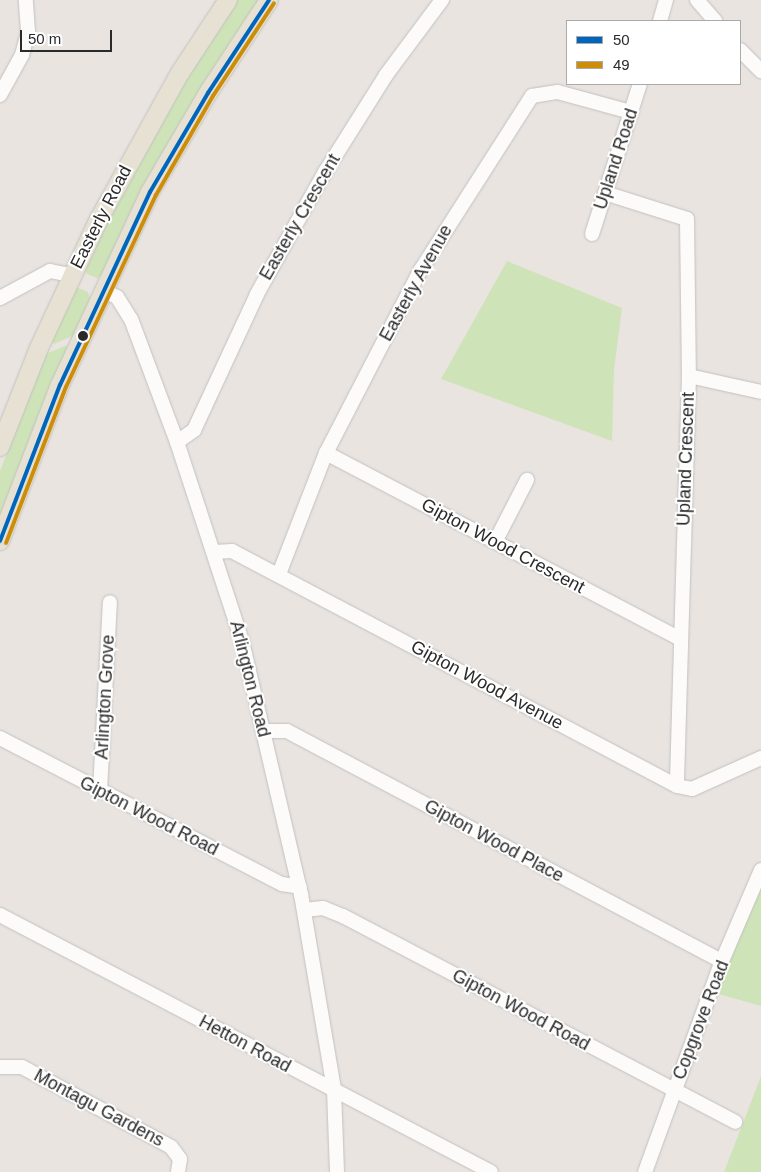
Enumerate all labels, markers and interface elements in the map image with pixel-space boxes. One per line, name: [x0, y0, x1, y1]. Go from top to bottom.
scale bar: [22, 20, 115, 52]
legend: [566, 20, 741, 85]
text: 50 m: [28, 30, 61, 47]
text: 50: [613, 31, 630, 48]
text: 49: [613, 56, 630, 73]
street label: Upland Road: [589, 106, 643, 212]
street label: Easterly Crescent: [255, 150, 345, 284]
street label: Easterly Road: [66, 162, 136, 272]
street label: Easterly Avenue: [375, 221, 457, 345]
unlabelled marker: [78, 331, 88, 341]
street label: Upland Crescent: [673, 392, 699, 526]
street label: Gipton Wood Crescent: [418, 494, 588, 598]
street label: Arlington Road: [225, 619, 275, 739]
street label: Arlington Grove: [91, 634, 119, 760]
street label: Gipton Wood Avenue: [407, 635, 567, 735]
street label: Gipton Wood Road: [76, 772, 222, 860]
street label: Gipton Wood Place: [421, 795, 567, 887]
street label: Copgrove Road: [668, 957, 734, 1083]
street label: Gipton Wood Road: [448, 965, 594, 1055]
street label: Hetton Road: [195, 1011, 295, 1077]
street label: Montagu Gardens: [30, 1065, 168, 1151]

